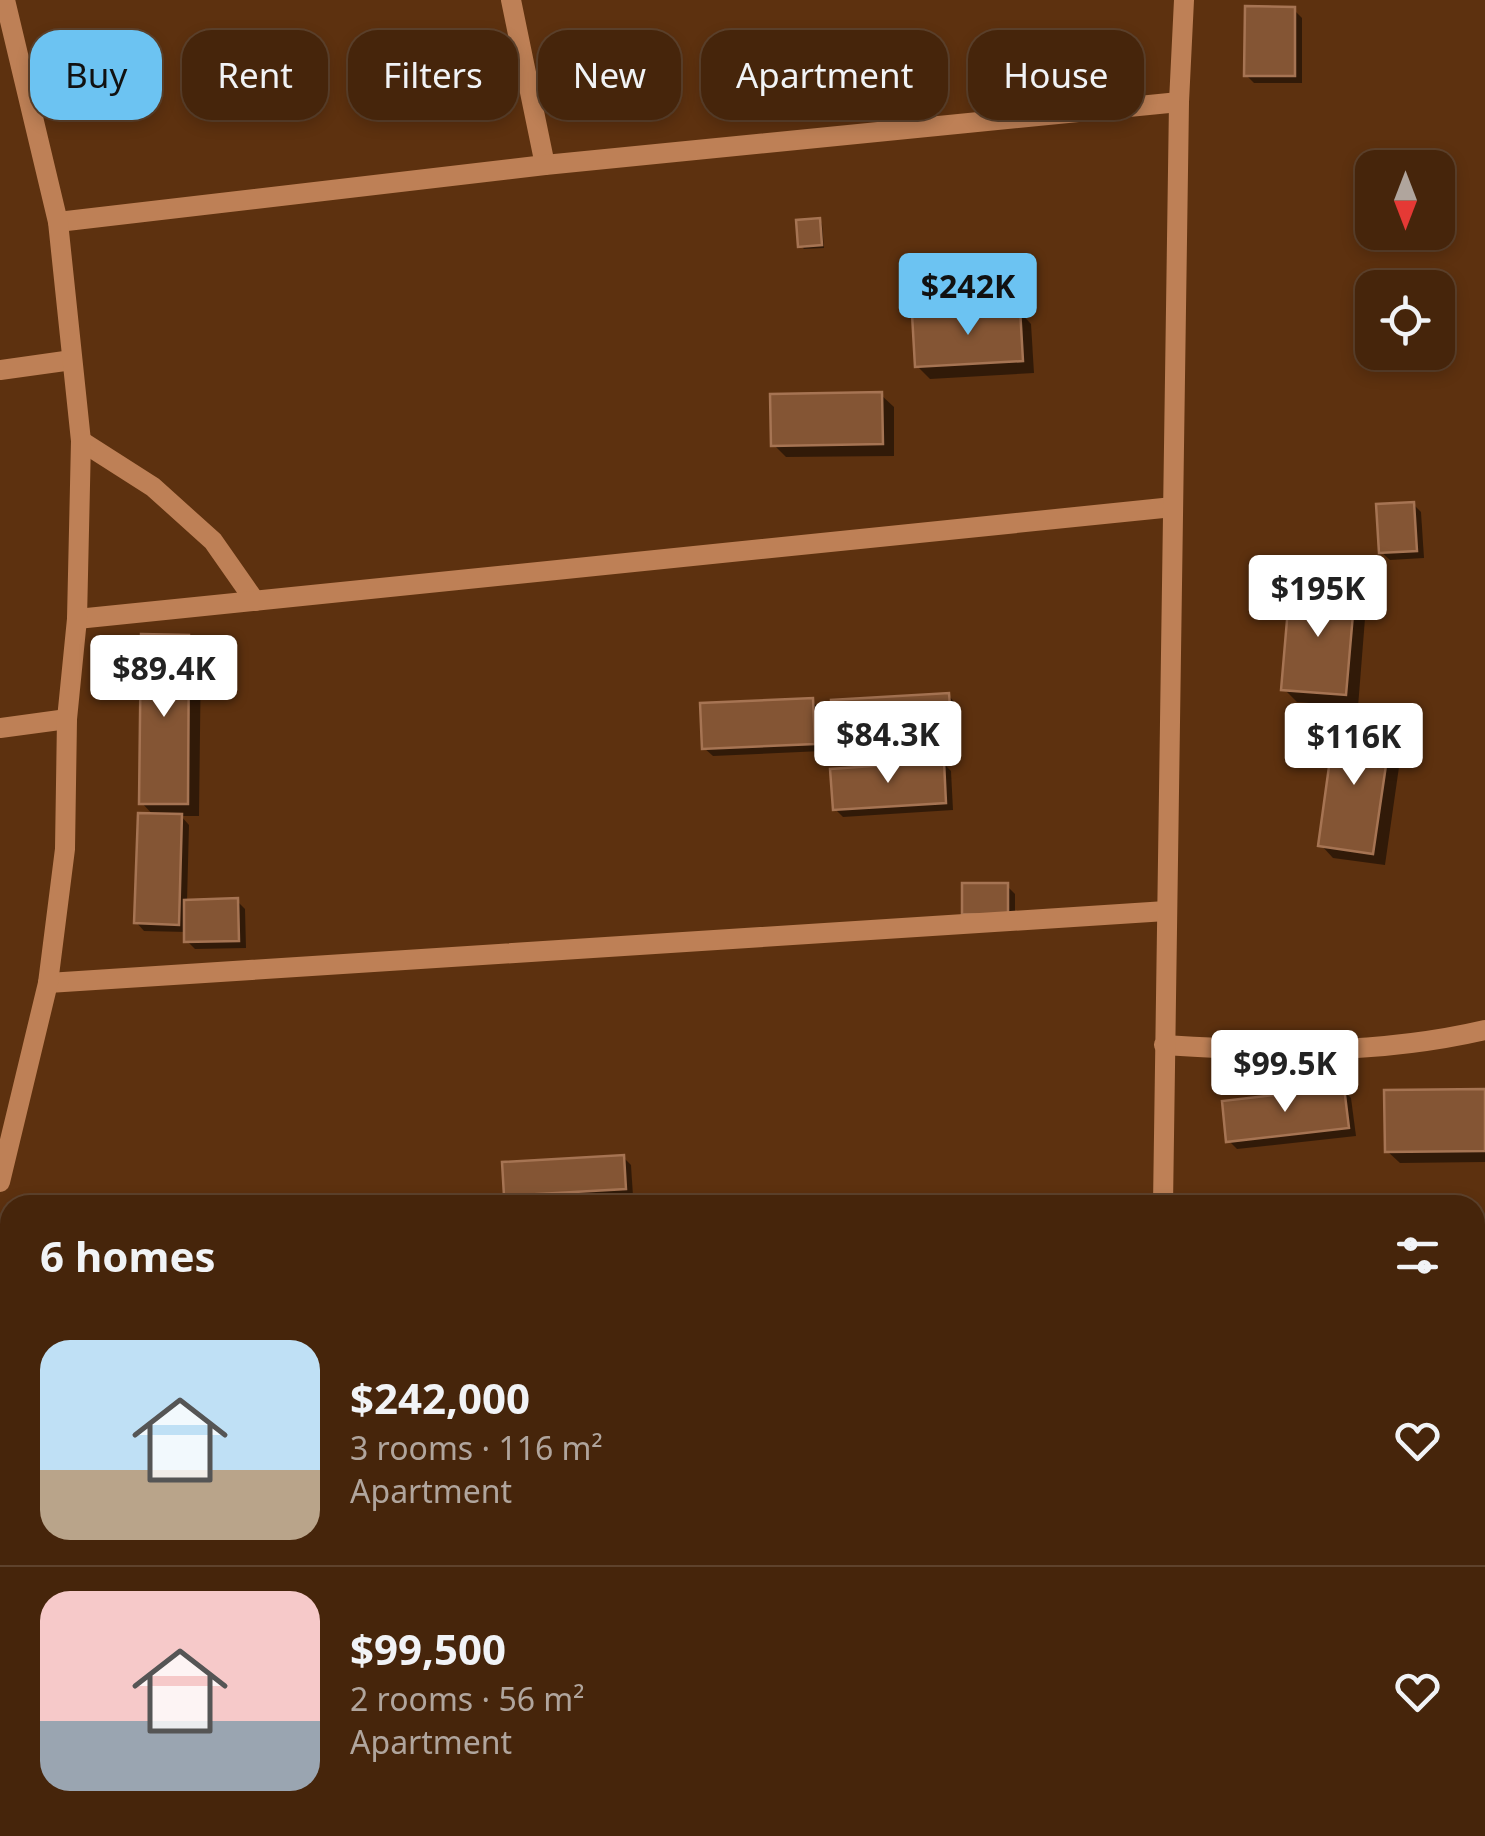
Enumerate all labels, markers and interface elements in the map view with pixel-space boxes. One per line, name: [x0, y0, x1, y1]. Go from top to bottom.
chip: Buy: [30, 30, 162, 120]
chip: Rent: [182, 30, 328, 120]
chip: Filters: [348, 30, 518, 120]
chip: New: [538, 30, 681, 120]
chip: Apartment: [701, 30, 948, 120]
chip: House: [968, 30, 1144, 120]
north arrow: [1355, 150, 1455, 250]
map controls: [1355, 150, 1455, 370]
pin: $242K: [898, 253, 1038, 338]
text: $242K: [921, 264, 1015, 307]
button: locate: [1355, 270, 1455, 370]
pin: $195K: [1248, 555, 1388, 640]
text: $195K: [1271, 566, 1365, 609]
pin: $89.4K: [83, 635, 245, 720]
text: $89.4K: [112, 646, 216, 689]
pin: $84.3K: [807, 701, 969, 786]
pin: $116K: [1284, 703, 1424, 788]
text: $84.3K: [836, 712, 940, 755]
text: $116K: [1307, 714, 1401, 757]
pin: $99.5K: [1204, 1030, 1366, 1115]
text: $99.5K: [1233, 1041, 1337, 1084]
text: 6 homes: [40, 1227, 216, 1284]
icon: filters: [1390, 1228, 1445, 1283]
text: $242,000: [350, 1369, 530, 1426]
icon: home: [120, 1380, 240, 1500]
icon: heart: [1390, 1413, 1445, 1468]
text: 3 rooms · 116 m²: [350, 1426, 603, 1469]
text: Apartment: [350, 1469, 512, 1512]
text: $99,500: [350, 1620, 506, 1677]
icon: home: [120, 1631, 240, 1751]
icon: heart: [1390, 1664, 1445, 1719]
text: 2 rooms · 56 m²: [350, 1677, 584, 1720]
text: Apartment: [350, 1720, 512, 1763]

